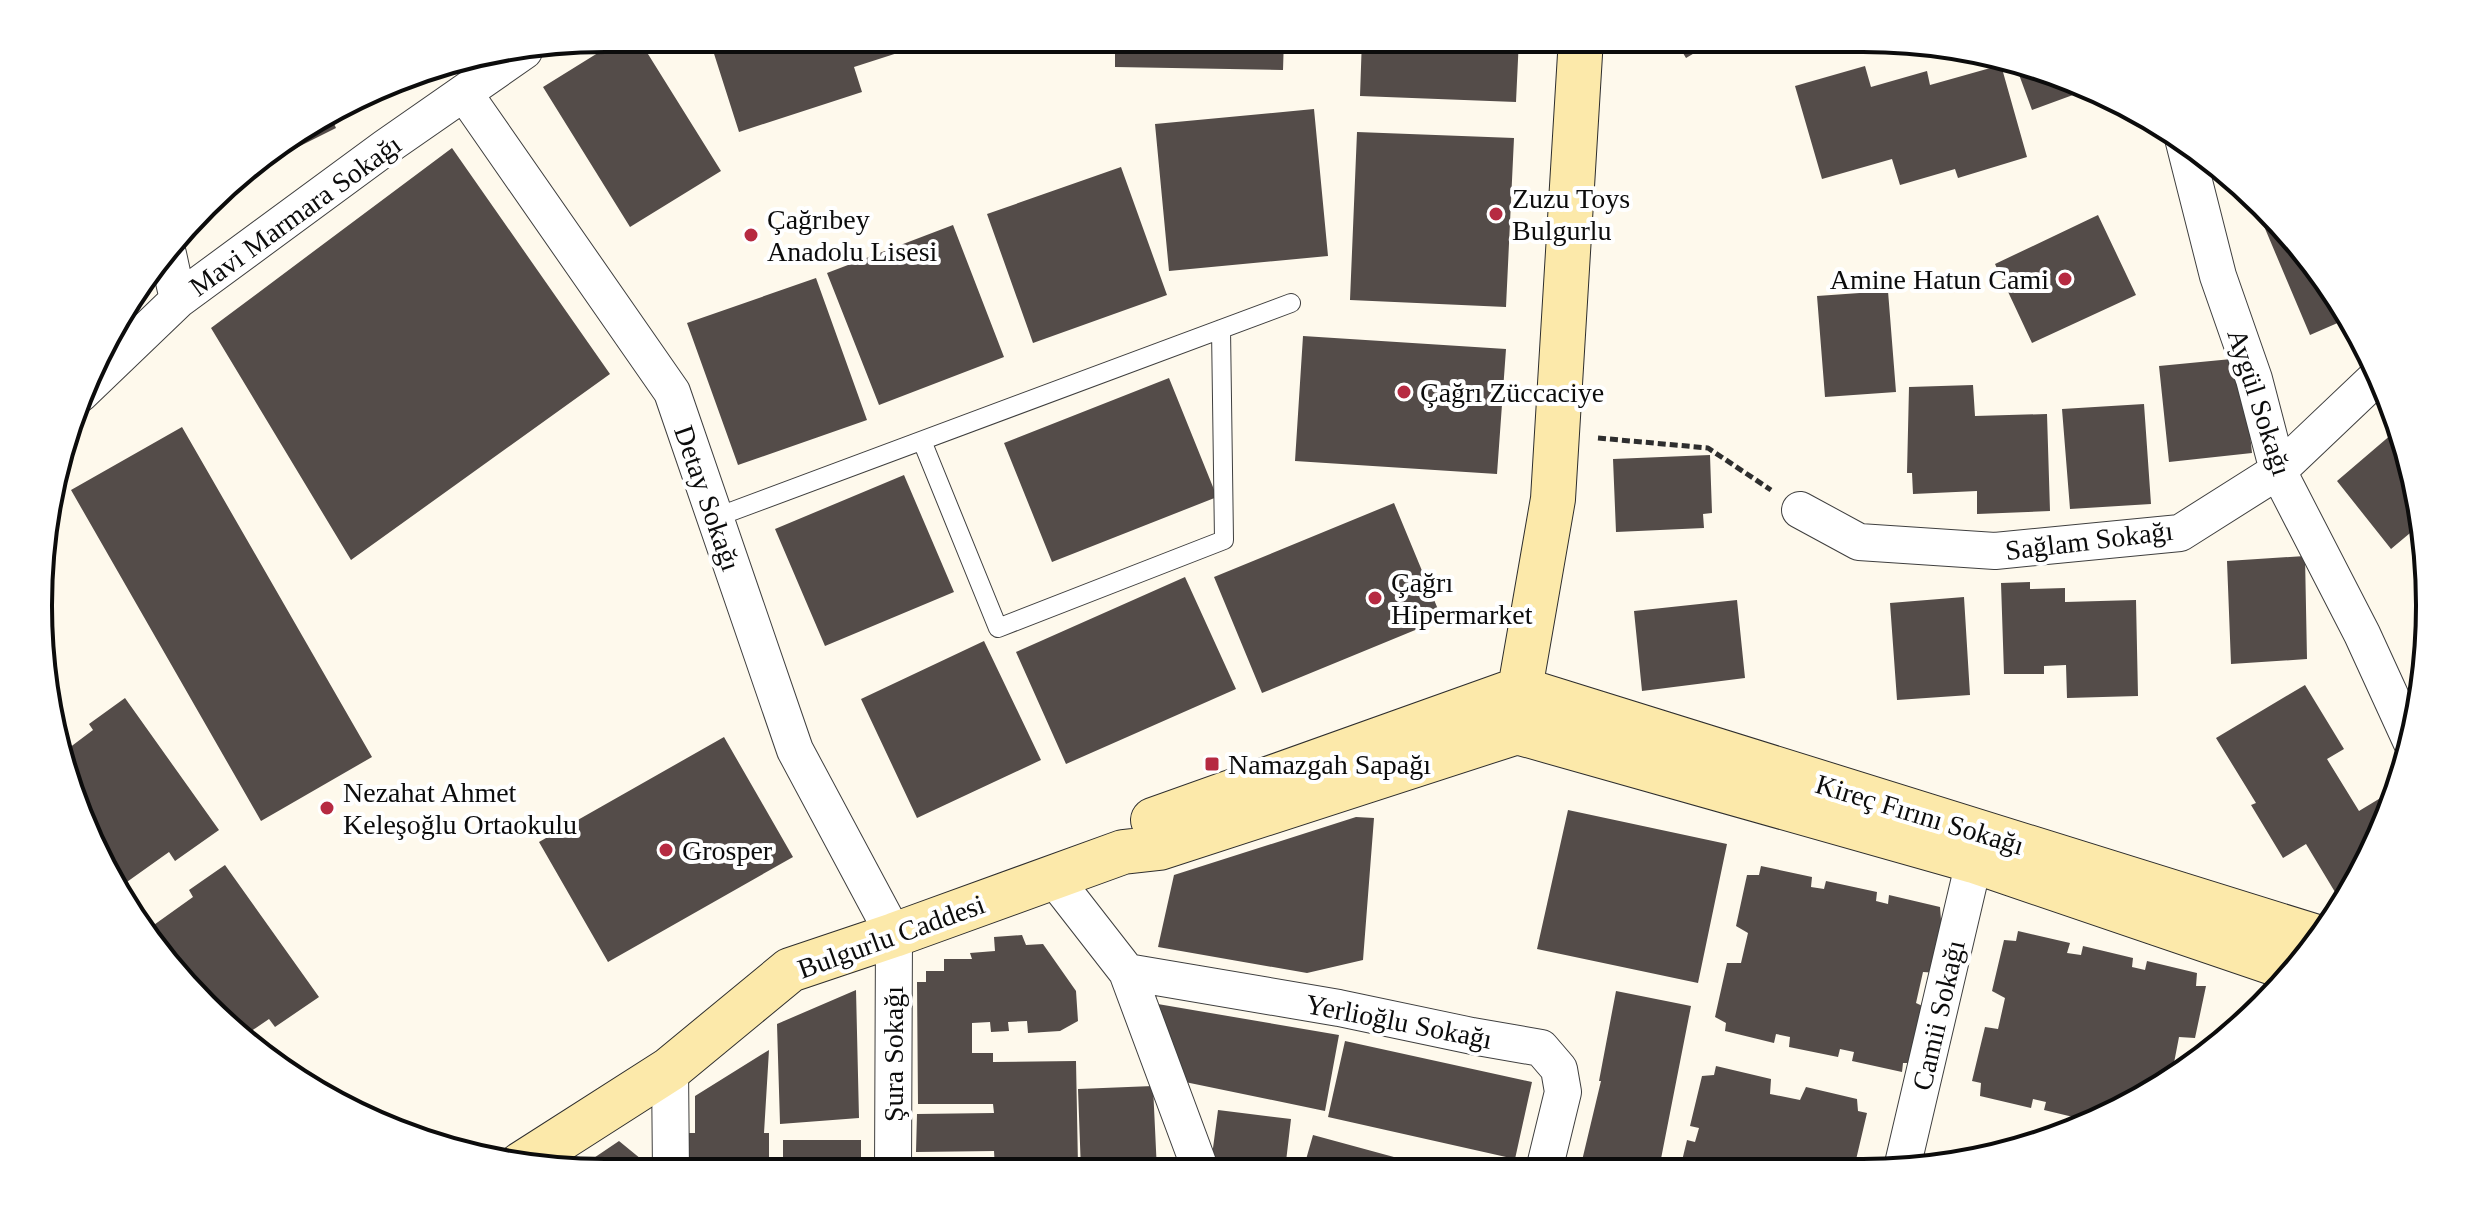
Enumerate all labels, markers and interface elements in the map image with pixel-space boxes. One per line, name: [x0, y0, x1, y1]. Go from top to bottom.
street label: Mavi Marmara Sokağı: [184, 128, 407, 302]
place label: Zuzu Toys Bulgurlu: [1512, 183, 1630, 246]
place label: Çağrıbey Anadolu Lisesi: [767, 204, 938, 267]
marker: Zuzu Toys Bulgurlu: [1487, 205, 1505, 223]
marker: Çağrıbey Anadolu Lisesi: [742, 226, 760, 244]
place label: Amine Hatun Cami: [1830, 264, 2049, 295]
marker: Amine Hatun Cami: [2056, 270, 2074, 288]
street label: Aygül Sokağı: [2221, 325, 2298, 480]
place label: Çağrı Züccaciye: [1420, 377, 1604, 408]
marker: Çağrı Züccaciye: [1395, 383, 1413, 401]
street label: Detay Sokağı: [668, 421, 747, 575]
street label: Sağlam Sokağı: [2003, 515, 2175, 566]
place label: Çağrı Hipermarket: [1391, 567, 1533, 630]
marker: Çağrı Hipermarket: [1366, 589, 1384, 607]
place label: Namazgah Sapağı: [1228, 749, 1431, 780]
marker: Namazgah Sapağı: [1203, 755, 1221, 773]
street label: Kireç Fırını Sokağı: [1812, 768, 2028, 861]
place label: Nezahat Ahmet Keleşoğlu Ortaokulu: [343, 777, 577, 840]
marker: Nezahat Ahmet Keleşoğlu Ortaokulu: [318, 799, 336, 817]
place label: Grosper: [682, 835, 773, 866]
marker: Grosper: [657, 841, 675, 859]
street label: Bulgurlu Caddesi: [793, 888, 989, 985]
street label: Camii Sokağı: [1906, 937, 1971, 1093]
street label: Şura Sokağı: [878, 986, 909, 1122]
street label: Yerlioğlu Sokağı: [1303, 988, 1495, 1055]

